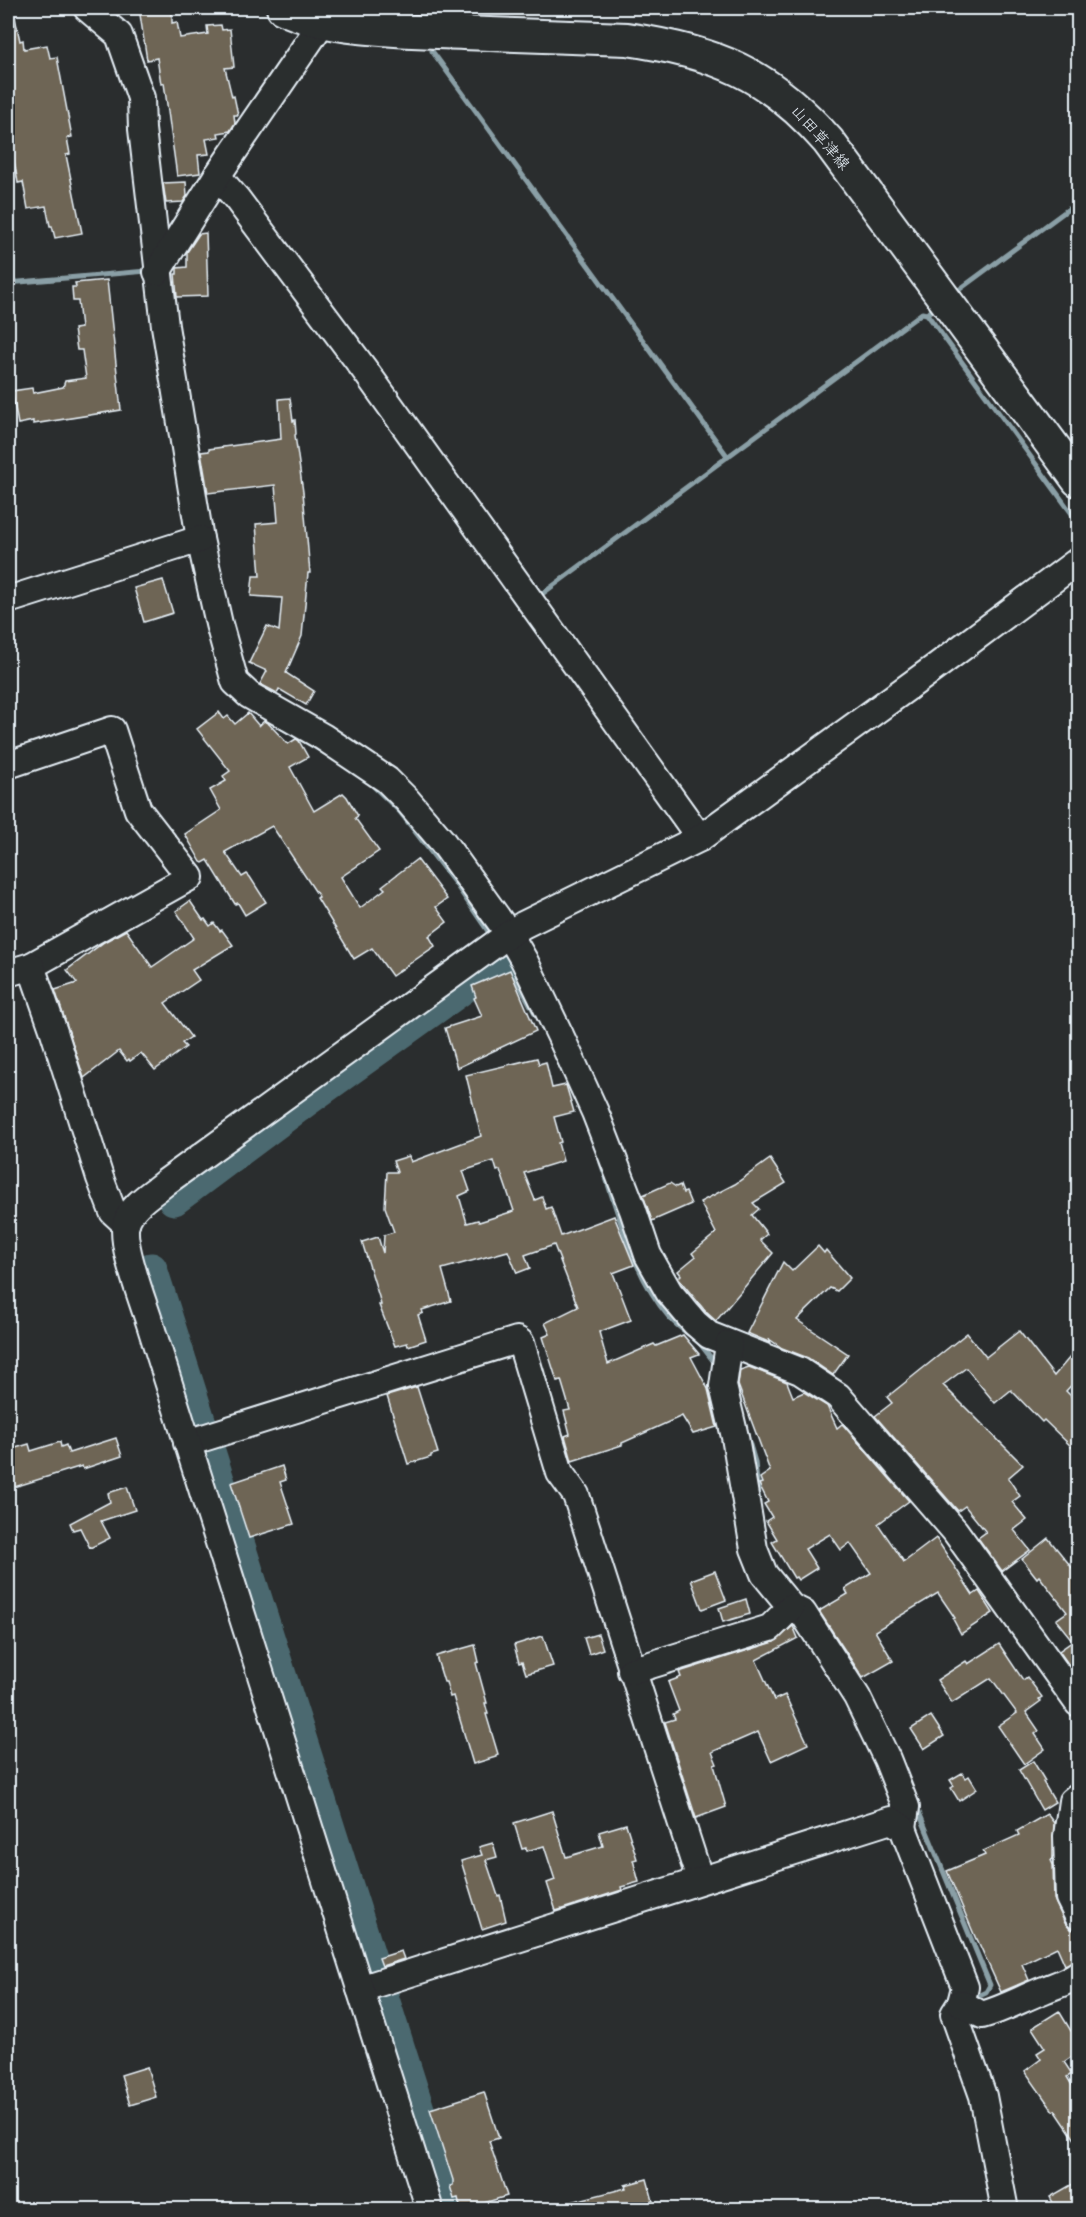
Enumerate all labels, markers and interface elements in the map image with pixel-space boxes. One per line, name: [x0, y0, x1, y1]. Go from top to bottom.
street label: 山田草津線: [787, 100, 855, 174]

